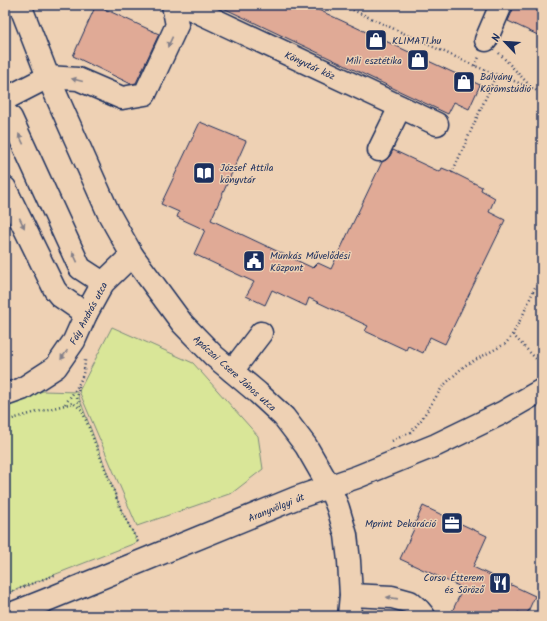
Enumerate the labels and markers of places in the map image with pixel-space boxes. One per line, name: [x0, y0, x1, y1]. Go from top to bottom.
shop icon: KLIMATI.hu: [363, 27, 389, 53]
place label: KLIMATI.hu: [392, 33, 442, 49]
shop icon: Mili esztétika: [405, 47, 431, 73]
place label: Mili esztétika: [346, 53, 402, 69]
shop icon: Bálvány Körömstúdió: [451, 69, 477, 95]
place label: Bálvány Körömstúdió: [480, 69, 532, 97]
library icon: József Attila könyvtár: [191, 160, 217, 186]
place label: József Attila könyvtár: [220, 160, 274, 188]
public building icon: Munkás Művelődési Központ: [241, 248, 267, 274]
place label: Munkás Művelődési Központ: [270, 248, 351, 276]
office icon: Mprint Dekoráció: [439, 510, 465, 536]
place label: Mprint Dekoráció: [365, 516, 436, 532]
place label: Corso Étterem és Söröző: [424, 570, 485, 598]
restaurant icon: Corso Étterem és Söröző: [487, 570, 513, 596]

